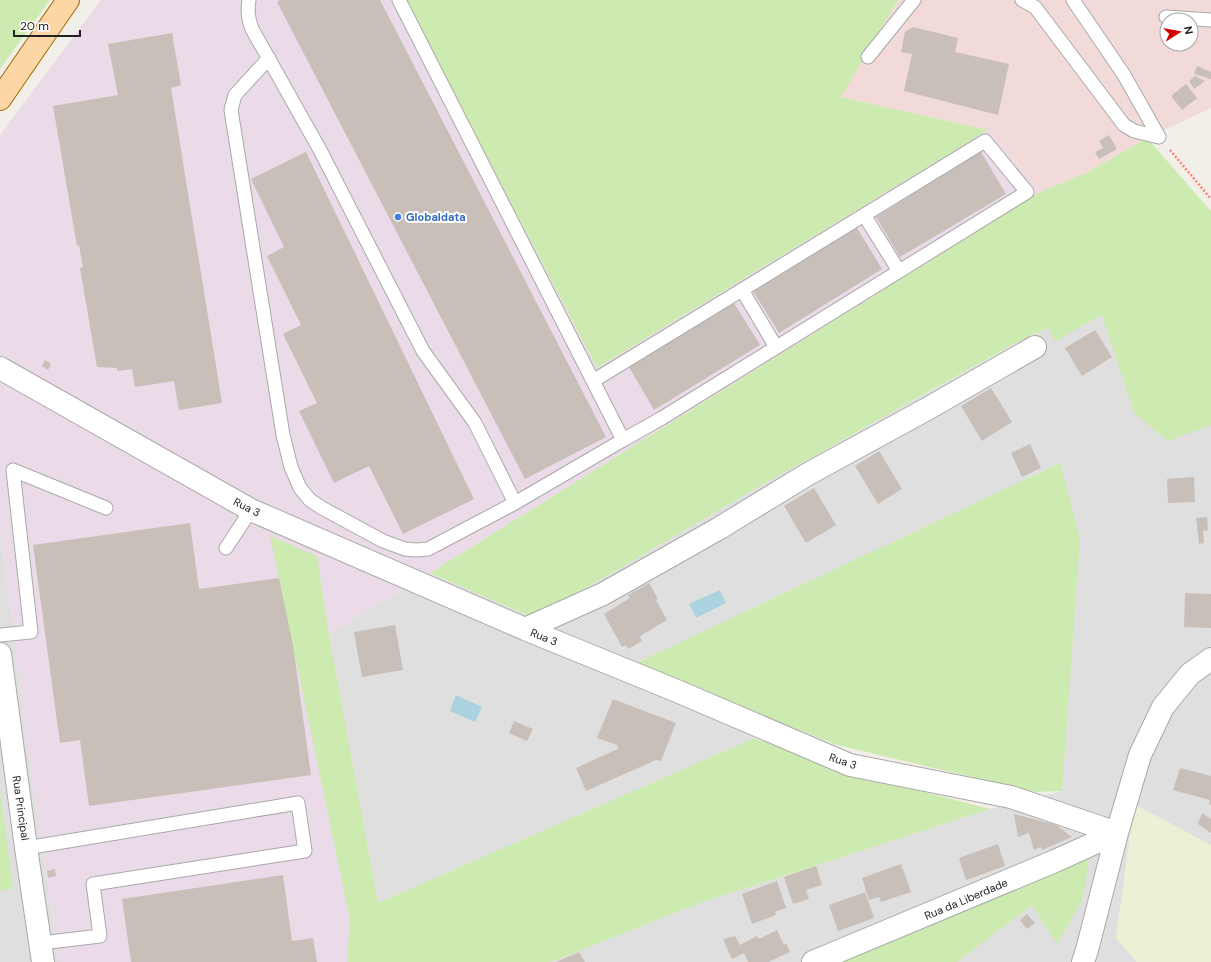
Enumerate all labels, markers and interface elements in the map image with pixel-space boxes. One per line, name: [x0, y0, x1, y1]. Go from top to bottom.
scale bar: [14, 12, 80, 38]
north arrow: [1159, 12, 1199, 52]
text: 20 m: [20, 18, 49, 34]
text: N: [1181, 25, 1196, 35]
place label: Globaldata: [406, 210, 466, 224]
marker: Globaldata: [393, 212, 403, 222]
street label: Rua 3: [231, 494, 263, 520]
street label: Rua 3: [528, 625, 560, 649]
street label: Rua 3: [827, 750, 859, 772]
street label: Rua Principal: [10, 775, 32, 841]
street label: Rua da Liberdade: [922, 875, 1010, 923]

